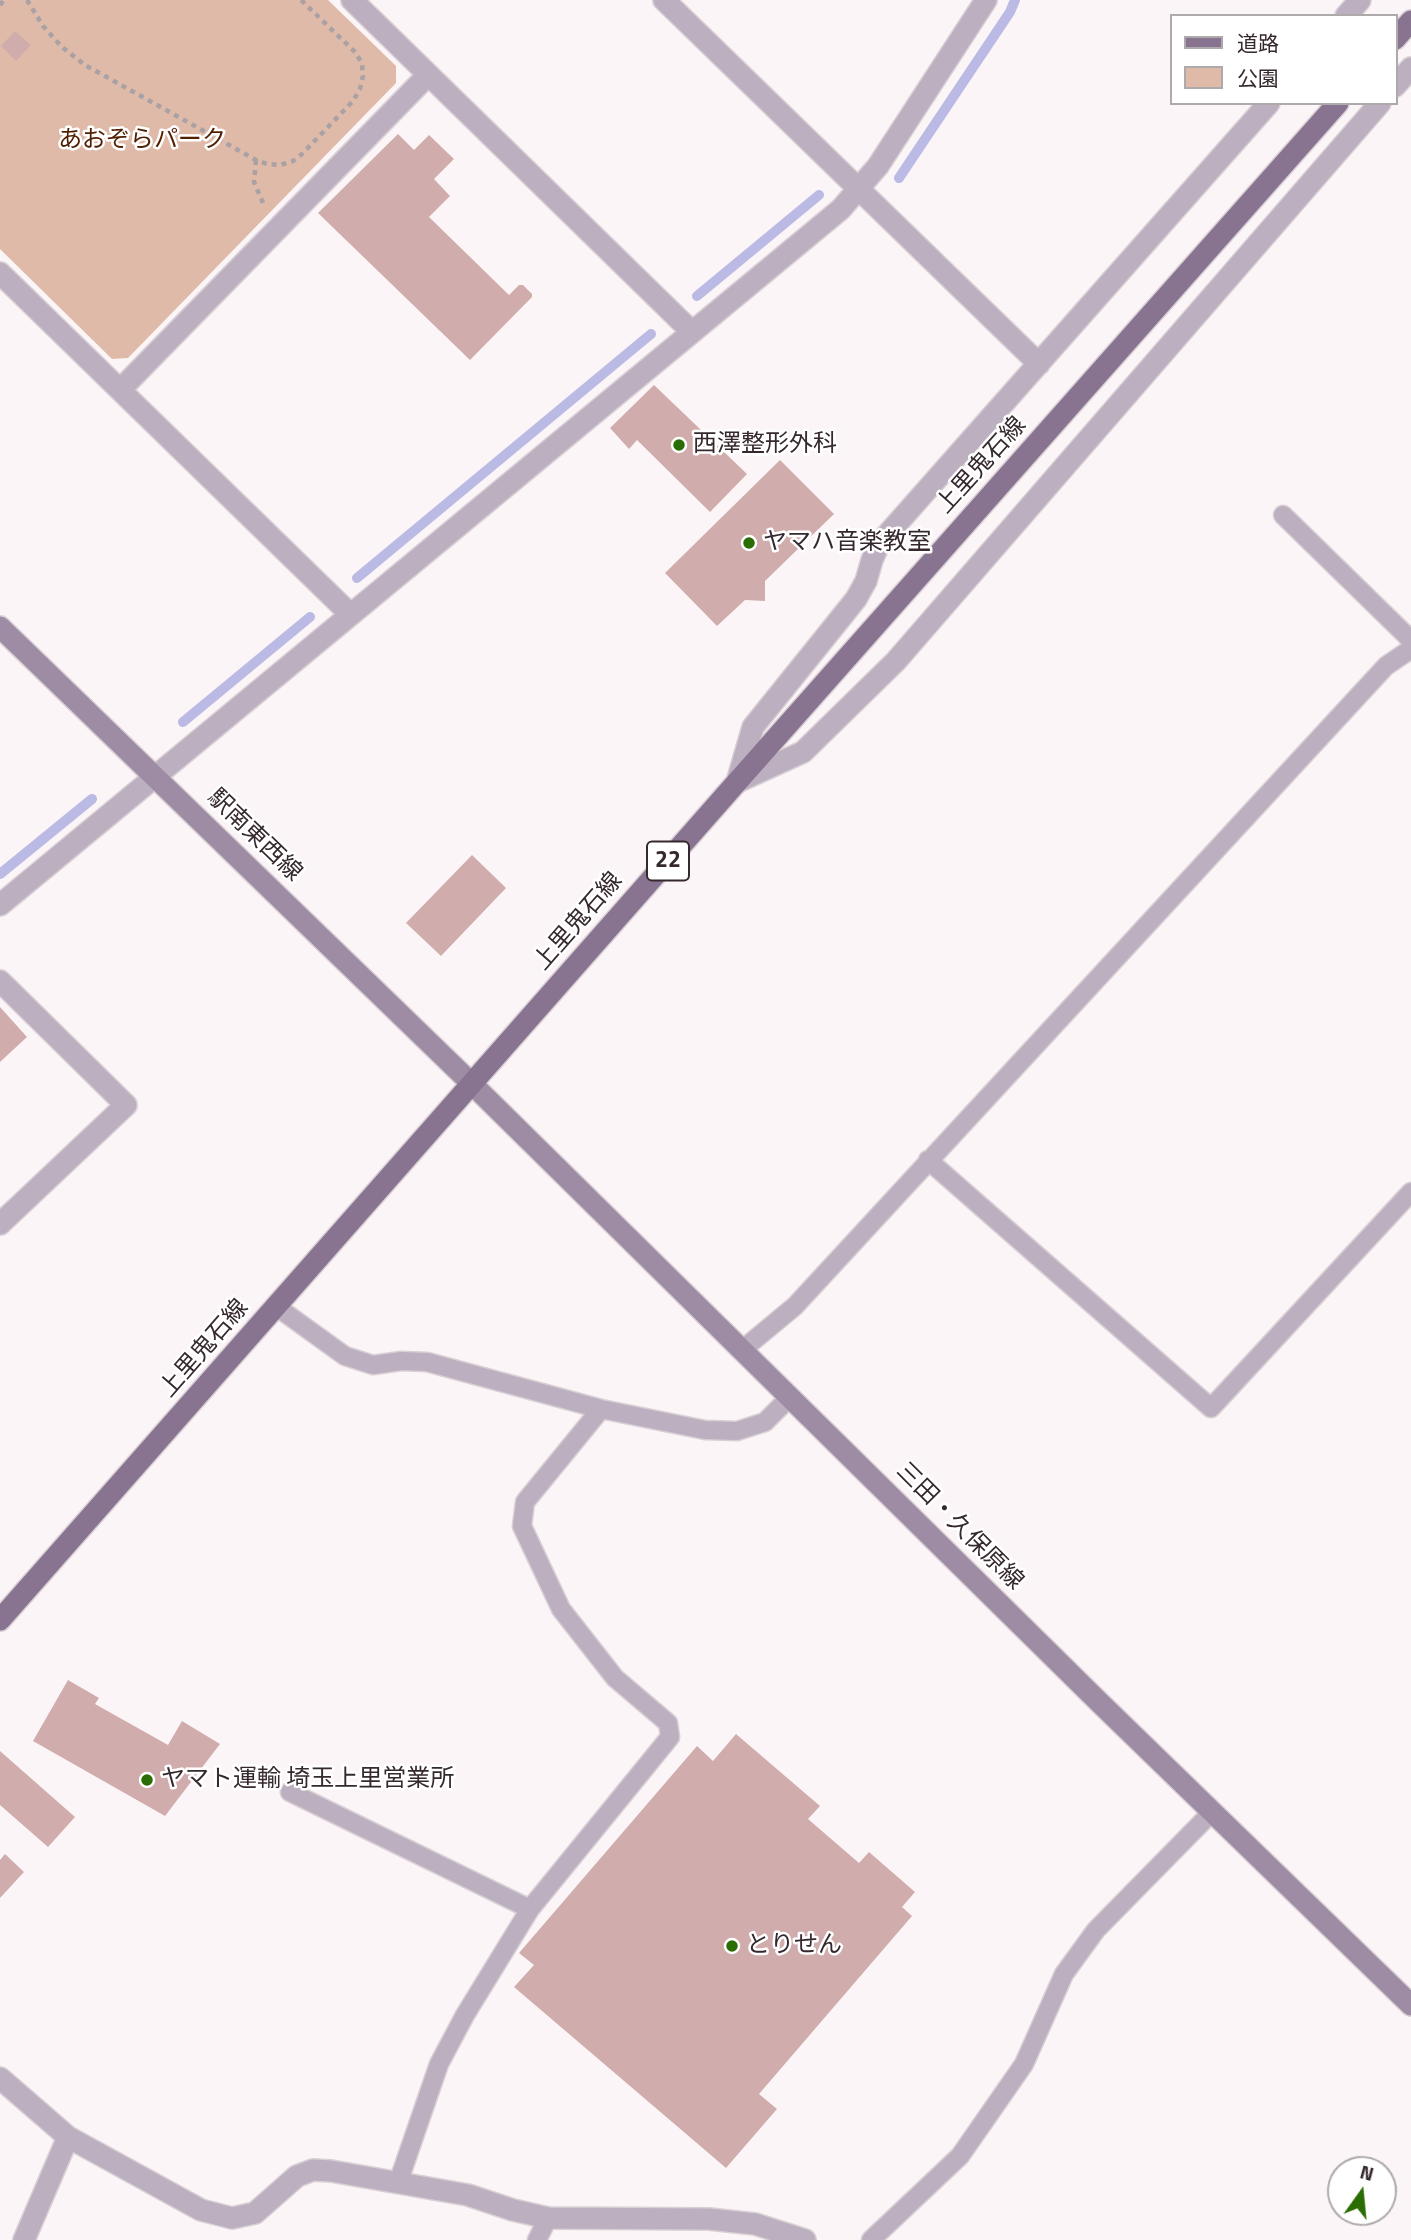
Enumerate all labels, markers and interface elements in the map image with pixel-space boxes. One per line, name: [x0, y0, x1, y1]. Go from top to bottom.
legend: [1170, 14, 1397, 105]
text: 道路: [1237, 27, 1279, 59]
text: 公園: [1237, 62, 1279, 94]
park label: あおぞらパーク: [58, 127, 226, 155]
street label: 上里鬼石線: [931, 412, 1033, 520]
place label: 西澤整形外科: [693, 431, 837, 459]
marker: 西澤整形外科: [671, 437, 687, 453]
place label: ヤマハ音楽教室: [763, 529, 931, 557]
marker: ヤマハ音楽教室: [741, 535, 757, 551]
street label: 駅南東西線: [201, 784, 307, 888]
road number: 22: [647, 842, 689, 880]
street label: 上里鬼石線: [529, 867, 629, 977]
street label: 上里鬼石線: [155, 1294, 255, 1404]
street label: 三田・久保原線: [889, 1457, 1029, 1597]
place label: ヤマト運輸 埼玉上里営業所: [161, 1766, 454, 1794]
marker: ヤマト運輸 埼玉上里営業所: [139, 1772, 155, 1788]
place label: とりせん: [746, 1932, 842, 1960]
marker: とりせん: [724, 1938, 740, 1954]
north arrow: [1327, 2156, 1397, 2226]
text: N: [1357, 2156, 1377, 2188]

